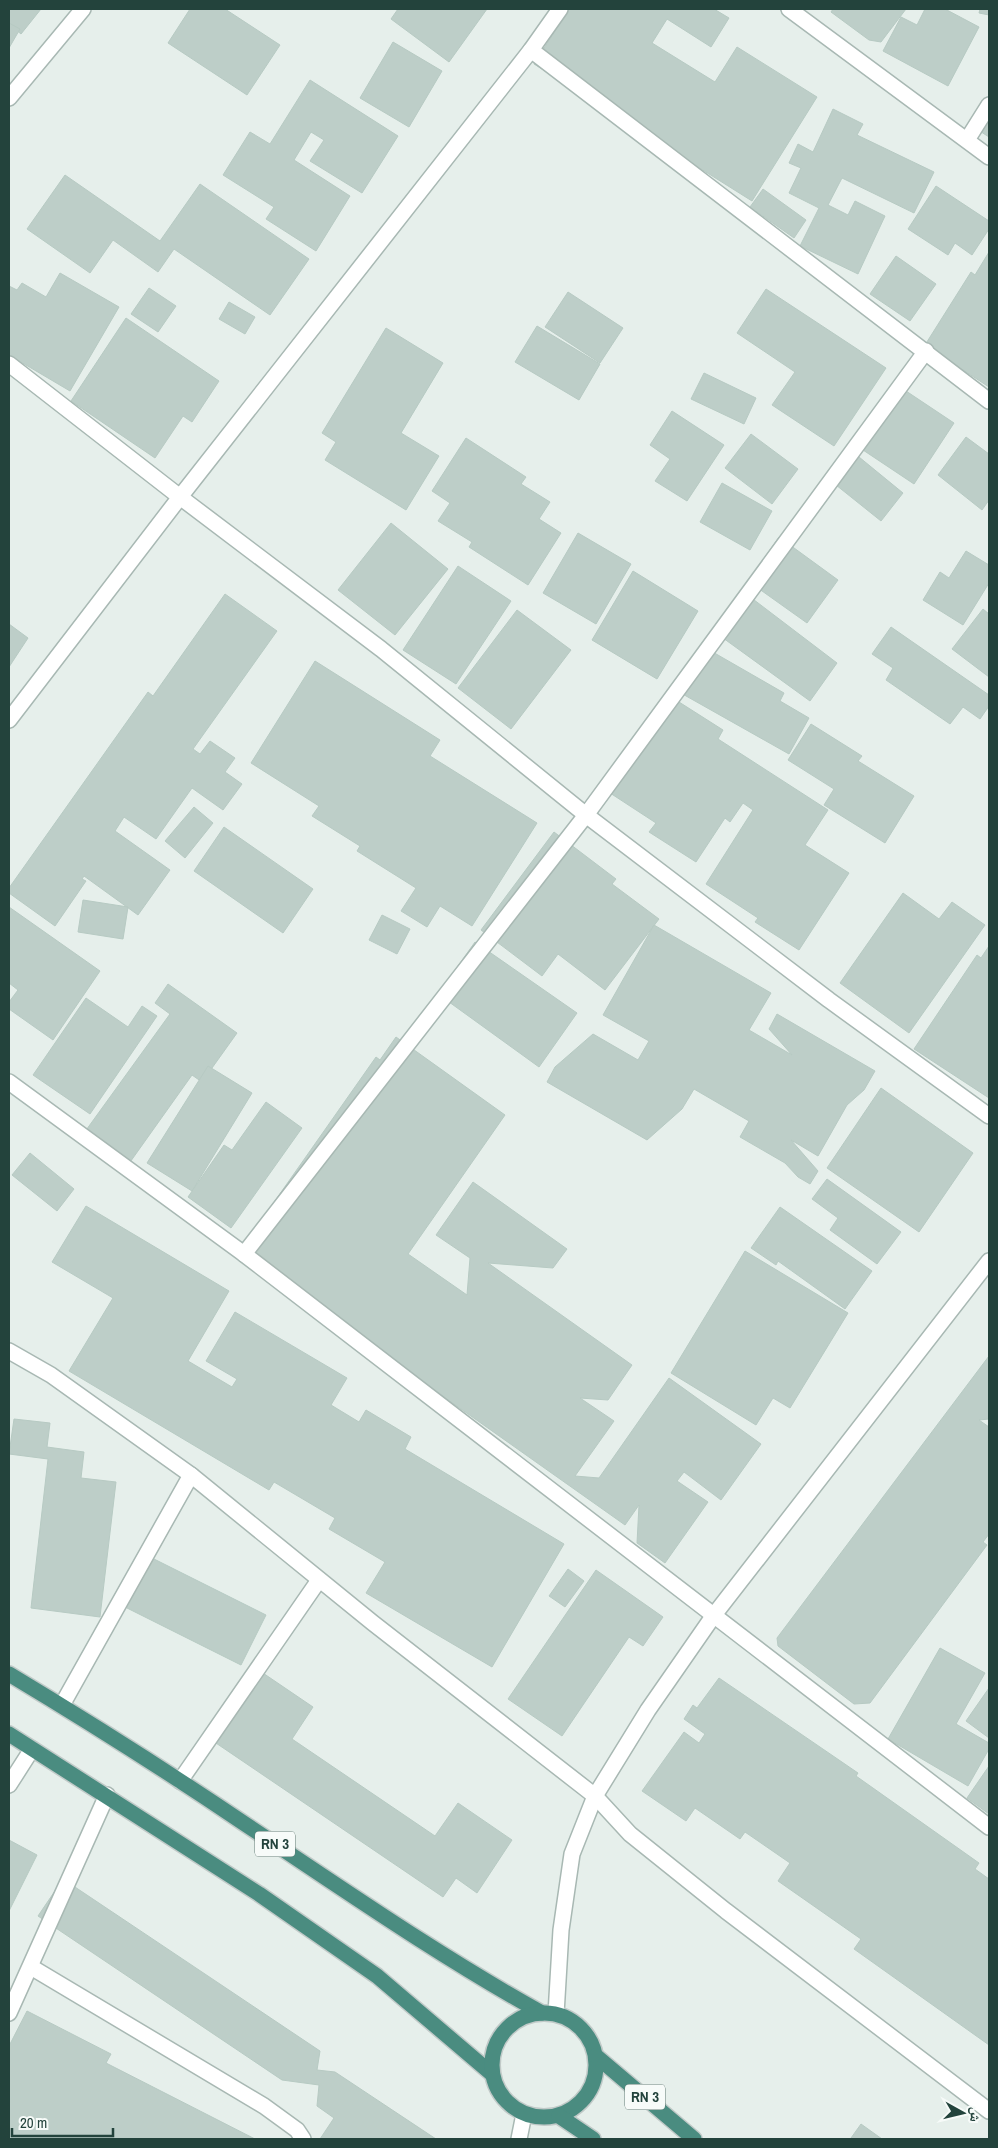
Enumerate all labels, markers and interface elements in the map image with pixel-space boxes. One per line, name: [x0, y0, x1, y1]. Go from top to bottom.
road number: RN 3: [255, 1832, 295, 1856]
road number: RN 3: [625, 2084, 665, 2110]
north arrow: [938, 2088, 988, 2138]
scale bar: [12, 2106, 114, 2138]
text: ش: [966, 2106, 986, 2124]
text: 20 m: [20, 2112, 47, 2133]

